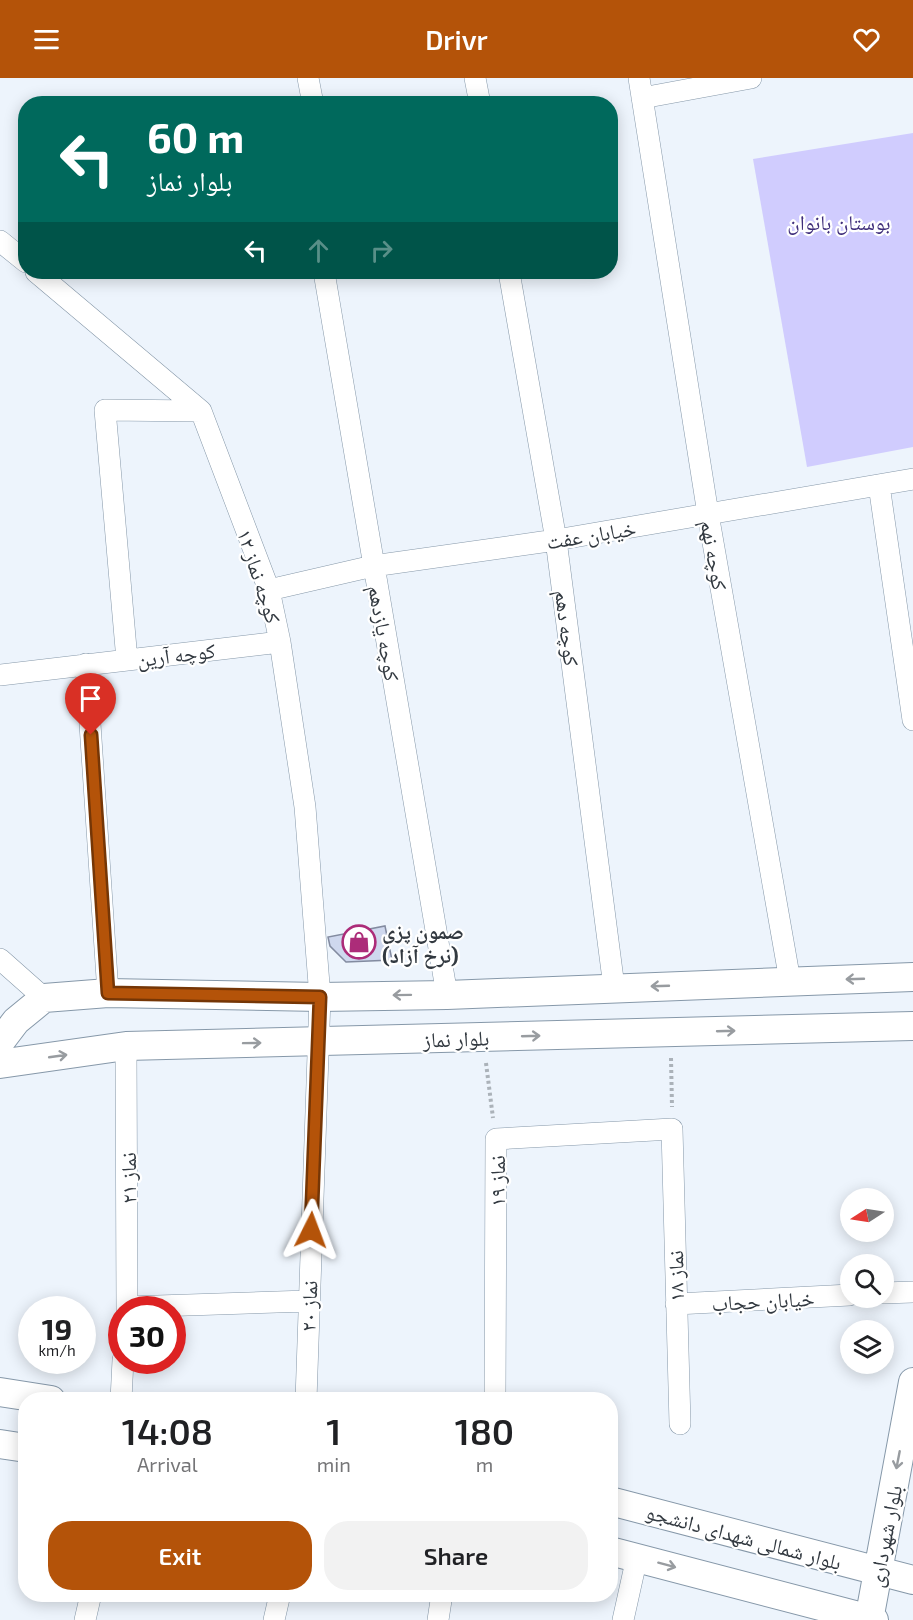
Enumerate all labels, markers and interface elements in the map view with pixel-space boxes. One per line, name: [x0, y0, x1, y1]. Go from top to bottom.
icon: menu: [30, 23, 63, 56]
text: Drivr: [425, 23, 488, 55]
icon: heart: [850, 23, 883, 56]
text: 60 m: [147, 111, 244, 161]
icon: left: [48, 120, 126, 198]
text: بلوار نماز: [147, 164, 232, 196]
park label: بوستان بانوان: [787, 209, 891, 235]
icon: left: [239, 234, 272, 267]
icon: ahead: [302, 234, 335, 267]
icon: right: [365, 234, 398, 267]
street label: خیابان عفت: [544, 515, 638, 554]
street label: کوچه نهم: [694, 518, 734, 593]
street label: کوچه نماز ۱۲: [232, 526, 287, 627]
street label: کوچه یازدهم: [361, 583, 406, 684]
street label: کوچه دهم: [548, 588, 585, 668]
street label: کوچه آرین: [135, 637, 217, 673]
pin: [65, 673, 116, 735]
icon: arrive: [74, 682, 107, 715]
place label: صمون پزی (نرخ آزاد): [382, 918, 464, 969]
shop icon: صمون پزی (نرخ آزاد): [341, 924, 377, 960]
one-way arrow: [845, 973, 865, 985]
one-way arrow: [650, 980, 670, 991]
one-way arrow: [392, 990, 412, 1001]
street label: بلوار نماز: [421, 1024, 490, 1052]
one-way arrow: [715, 1025, 735, 1037]
one-way arrow: [521, 1031, 541, 1042]
one-way arrow: [242, 1037, 262, 1049]
one-way arrow: [47, 1050, 67, 1061]
street label: نماز ۲۱: [115, 1152, 140, 1204]
street label: نماز ۱۹: [484, 1155, 509, 1207]
north arrow: [840, 1188, 894, 1242]
map controls: [840, 1188, 894, 1374]
position arrow: [279, 1198, 343, 1262]
street label: نماز ۱۸: [662, 1250, 688, 1302]
button: search: [840, 1254, 894, 1308]
street label: نماز ۲۰: [295, 1280, 321, 1332]
street label: خیابان حجاب: [711, 1285, 815, 1316]
speed limit sign: 30: [108, 1296, 186, 1374]
text: 19: [42, 1310, 72, 1346]
button: layers: [840, 1320, 894, 1374]
text: km/h: [38, 1341, 76, 1359]
text: 14:08: [122, 1409, 213, 1452]
text: 1: [326, 1409, 341, 1452]
text: 180: [455, 1409, 514, 1452]
one-way arrow: [892, 1450, 903, 1470]
text: Arrival: [137, 1452, 198, 1476]
text: min: [317, 1452, 351, 1476]
text: m: [476, 1452, 493, 1476]
street label: بلوار شهرداری: [862, 1483, 907, 1589]
street label: بلوار شمالی شهدای دانشجو: [643, 1498, 845, 1576]
button: Exit: [48, 1521, 312, 1590]
button: Share: [324, 1521, 588, 1590]
one-way arrow: [657, 1560, 676, 1571]

